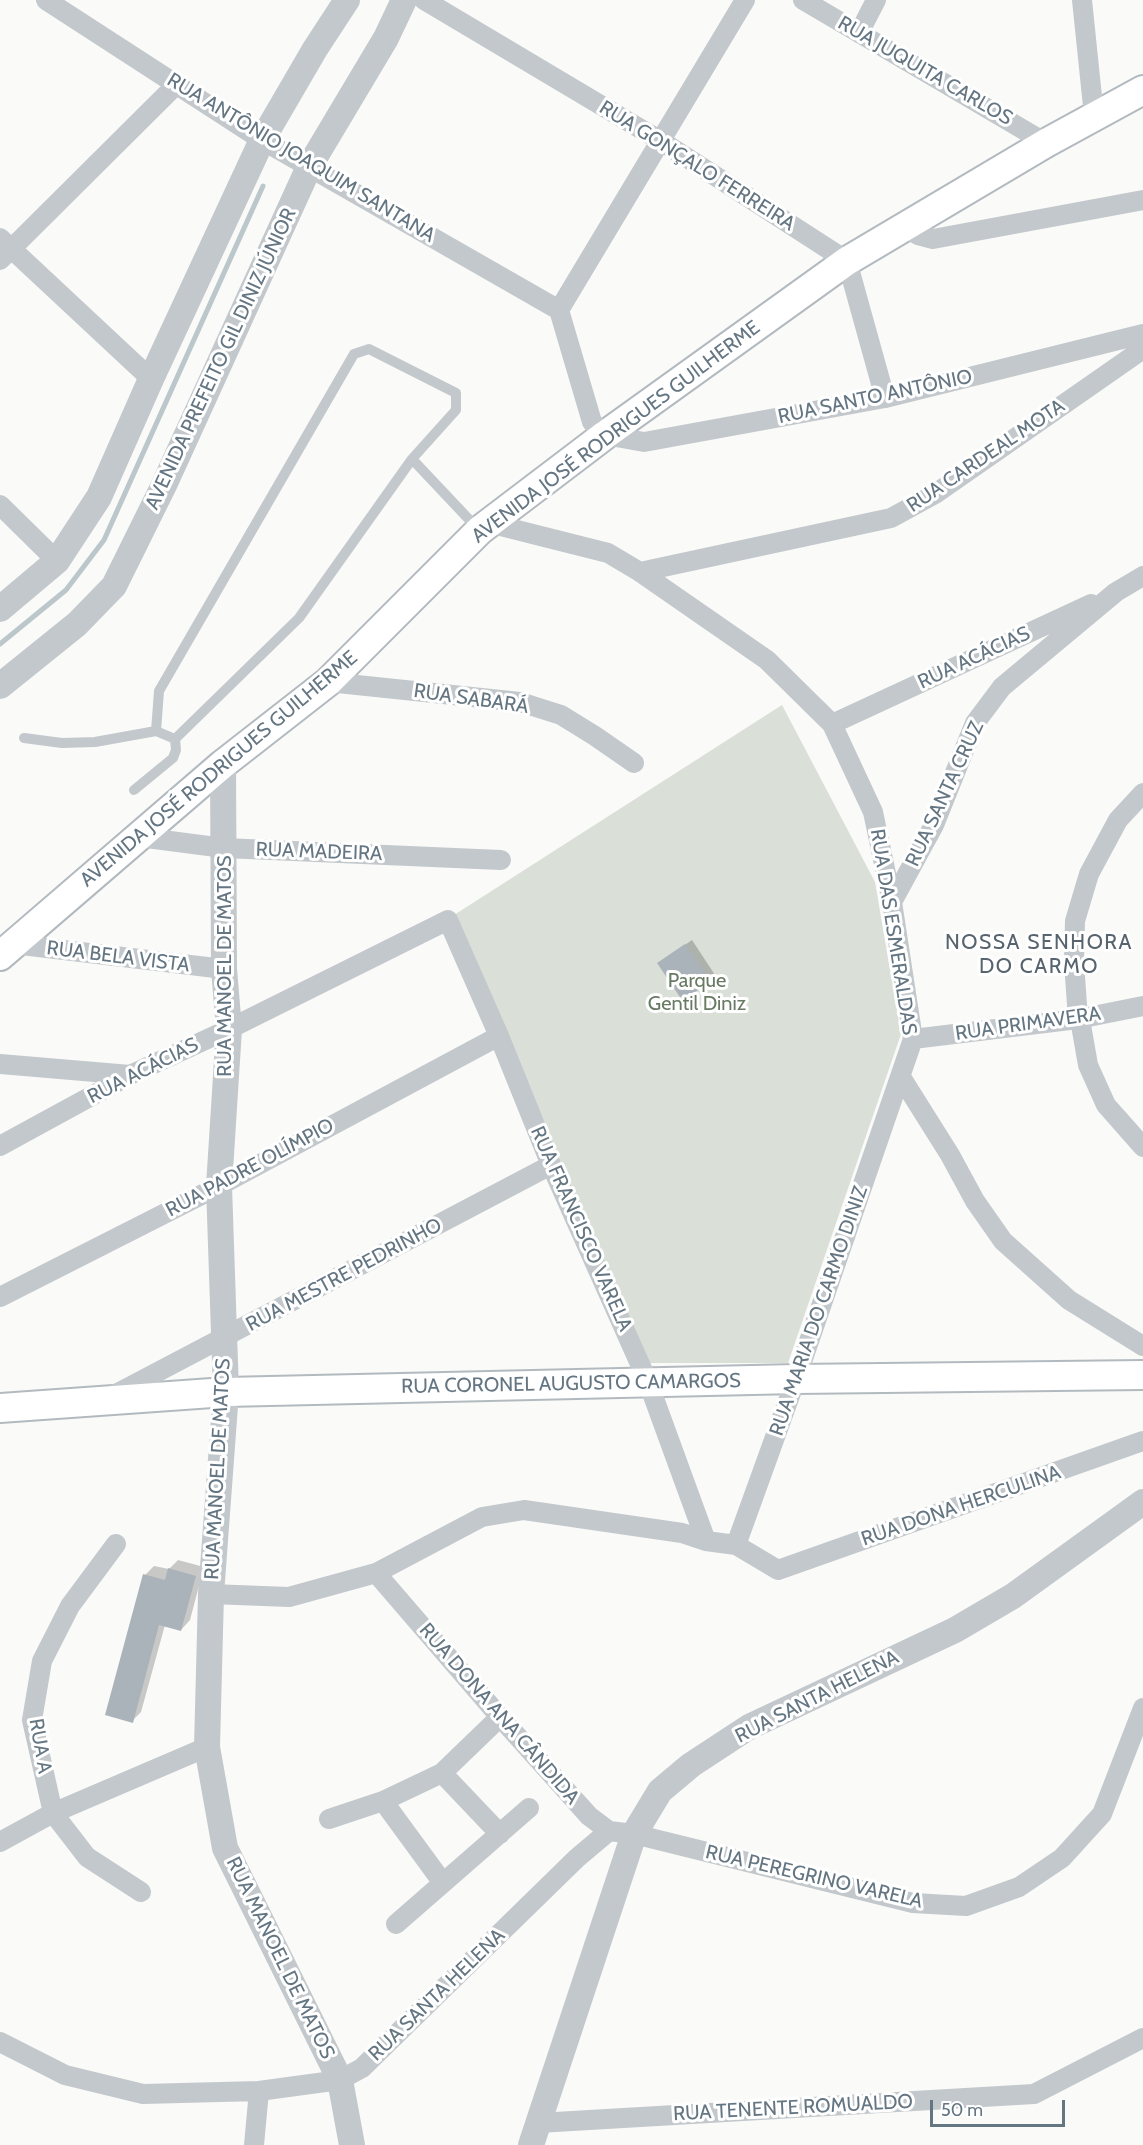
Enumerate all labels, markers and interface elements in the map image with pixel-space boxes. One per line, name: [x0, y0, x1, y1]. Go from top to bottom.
street label: RUA JUQUITA CARLOS: [834, 11, 1016, 131]
street label: RUA ANTÔNIO JOAQUIM SANTANA: [163, 68, 439, 248]
street label: RUA GONÇALO FERREIRA: [595, 96, 799, 236]
street label: AVENIDA PREFEITO GIL DINIZ JÚNIOR: [140, 204, 302, 514]
street label: AVENIDA JOSÉ RODRIGUES GUILHERME: [467, 316, 765, 548]
street label: RUA SANTO ANTÔNIO: [776, 365, 974, 429]
street label: RUA CARDEAL MOTA: [903, 394, 1069, 518]
street label: RUA ACÁCIAS: [914, 622, 1034, 694]
street label: AVENIDA JOSÉ RODRIGUES GUILHERME: [75, 646, 363, 892]
street label: RUA SABARÁ: [412, 679, 530, 719]
street label: RUA SANTA CRUZ: [901, 718, 989, 870]
street label: RUA DAS ESMERALDAS: [865, 827, 921, 1037]
street label: RUA MADEIRA: [255, 838, 383, 866]
street label: RUA MANOEL DE MATOS: [213, 855, 237, 1077]
district label: NOSSA SENHORA DO CARMO: [945, 930, 1133, 980]
street label: RUA BELA VISTA: [45, 936, 191, 978]
park label: Parque Gentil Diniz: [648, 969, 746, 1016]
street label: RUA PRIMAVERA: [954, 1002, 1102, 1046]
street label: RUA ACÁCIAS: [84, 1033, 202, 1109]
street label: RUA PADRE OLÍMPIO: [162, 1114, 338, 1222]
street label: RUA FRANCISCO VARELA: [525, 1123, 637, 1335]
street label: RUA MARIA DO CARMO DINIZ: [765, 1183, 873, 1439]
street label: RUA MESTRE PEDRINHO: [242, 1213, 446, 1337]
street label: RUA MANOEL DE MATOS: [200, 1358, 236, 1580]
street label: RUA CORONEL AUGUSTO CAMARGOS: [401, 1369, 741, 1399]
street label: RUA DONA HERCULINA: [858, 1461, 1064, 1551]
street label: RUA DONA ANA CÂNDIDA: [414, 1619, 584, 1809]
street label: RUA SANTA HELENA: [731, 1645, 903, 1749]
street label: RUA A: [23, 1717, 57, 1775]
street label: RUA PEREGRINO VARELA: [703, 1840, 925, 1914]
street label: RUA MANOEL DE MATOS: [221, 1853, 339, 2063]
street label: RUA SANTA HELENA: [364, 1924, 510, 2066]
scale bar: [933, 2088, 1068, 2126]
street label: RUA TENENTE ROMUALDO: [672, 2090, 914, 2126]
text: 50 m: [941, 2099, 983, 2121]

